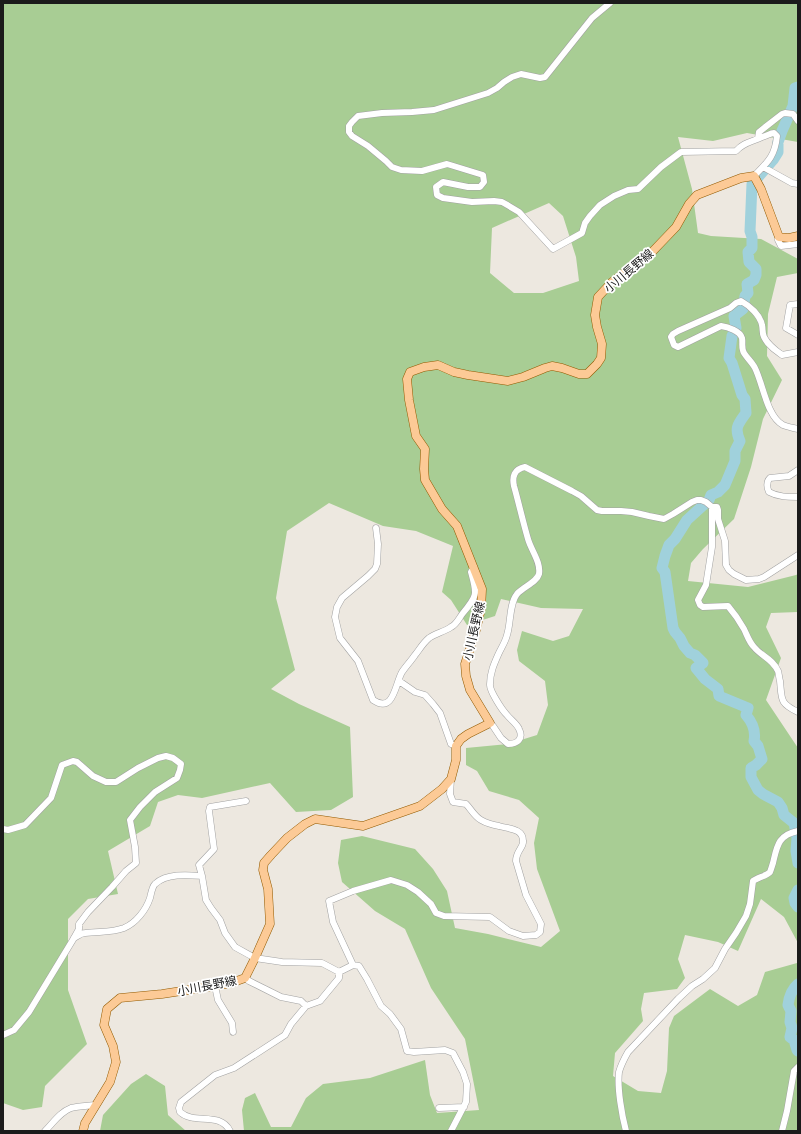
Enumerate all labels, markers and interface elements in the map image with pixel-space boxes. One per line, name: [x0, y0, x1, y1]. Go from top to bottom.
street label: 小川長野線: [601, 246, 656, 295]
street label: 小川長野線: [459, 600, 487, 662]
street label: 小川長野線: [176, 972, 238, 998]

